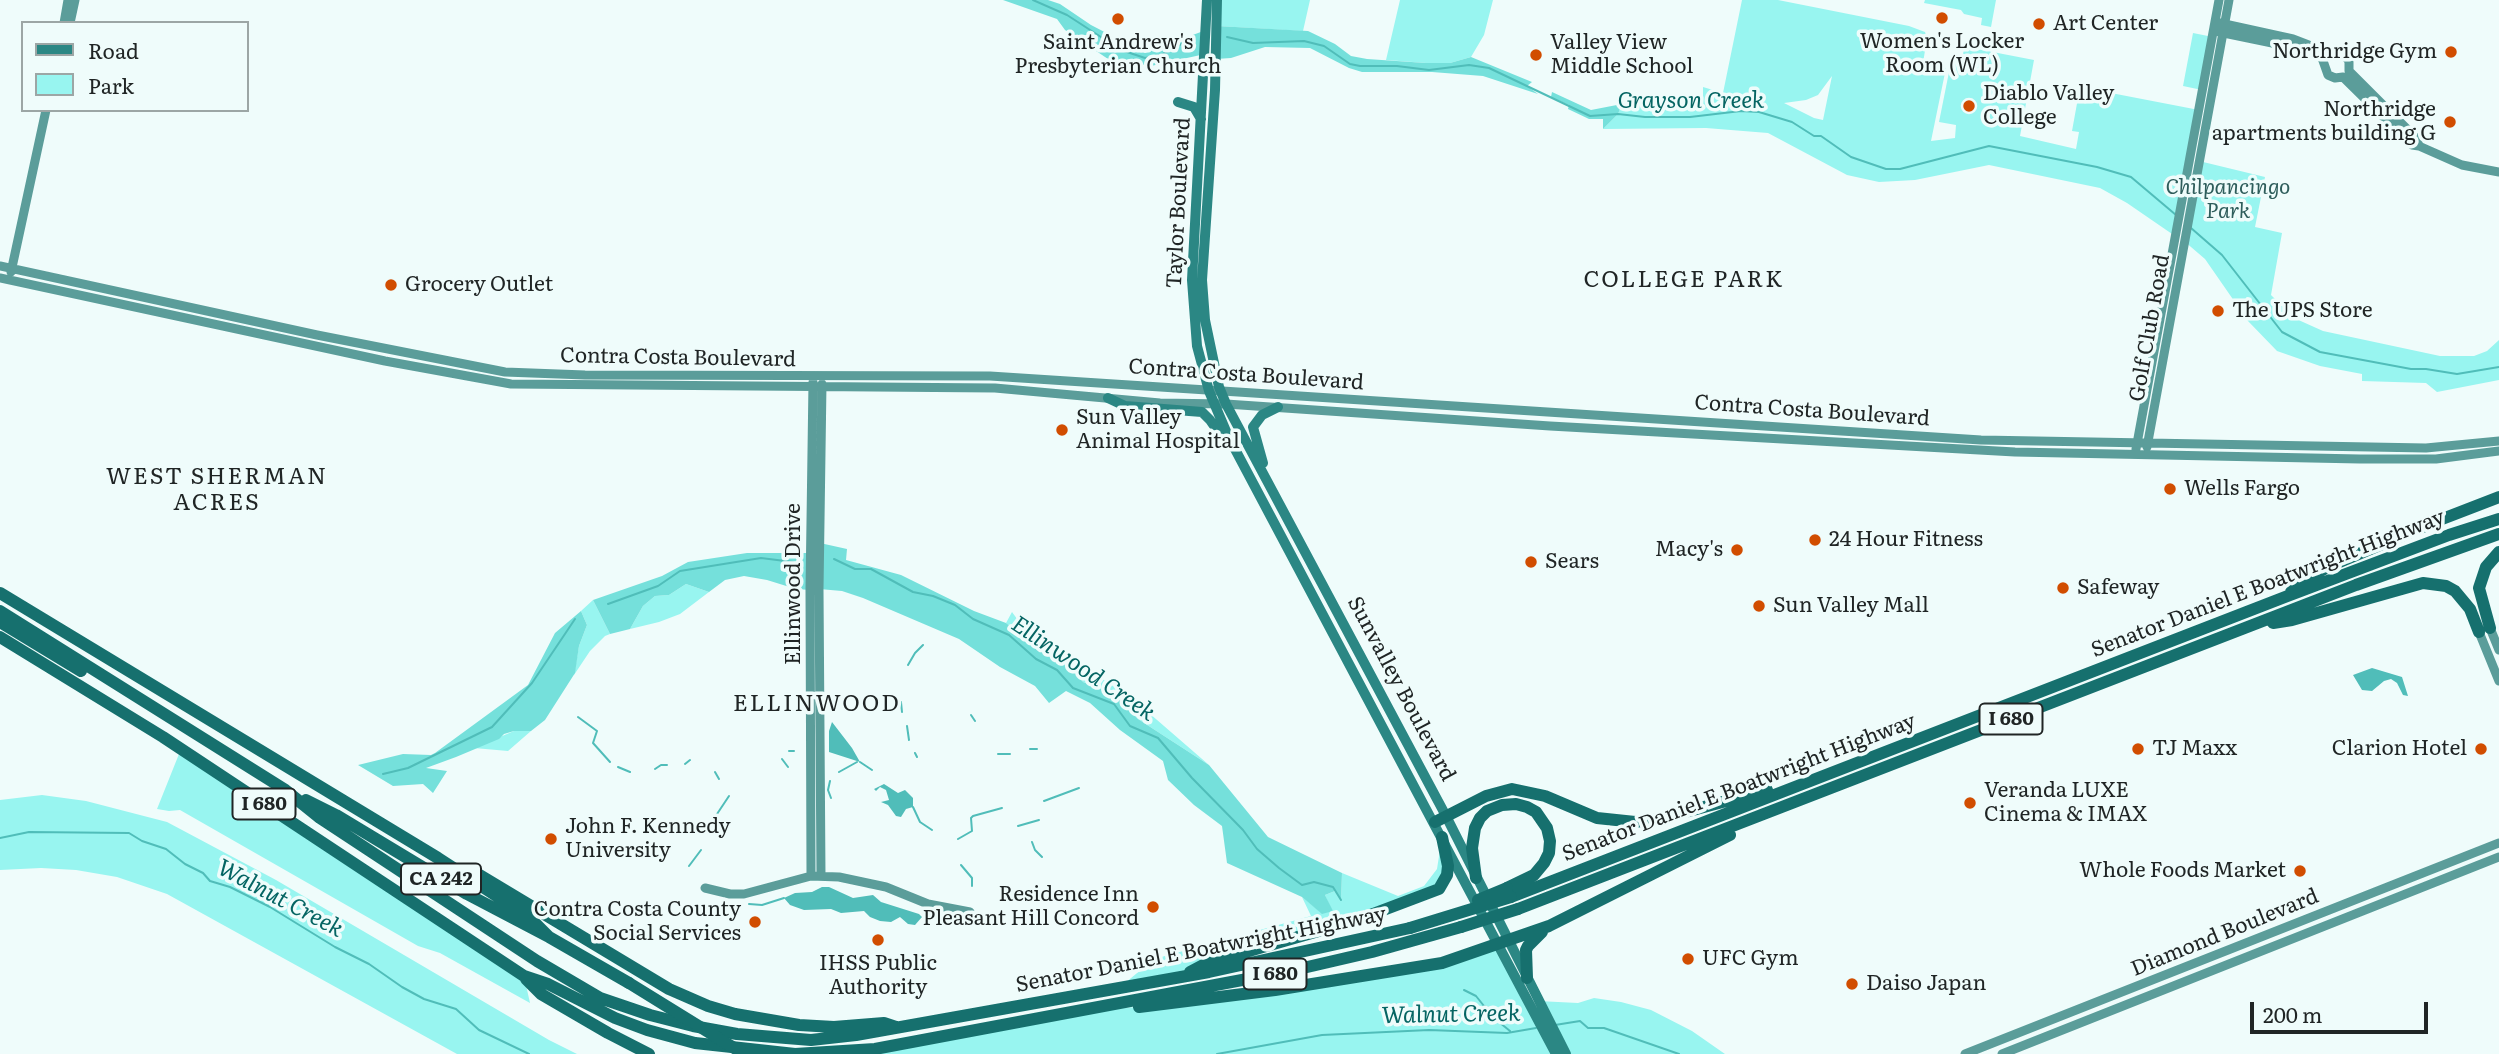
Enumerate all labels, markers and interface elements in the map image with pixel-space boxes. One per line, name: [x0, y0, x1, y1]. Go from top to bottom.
marker: Women's Locker Room (WL): [1934, 10, 1950, 26]
marker: Saint Andrew's Presbyterian Church: [1110, 11, 1126, 27]
place label: Art Center: [2053, 11, 2158, 37]
marker: Art Center: [2031, 16, 2047, 32]
legend: [21, 21, 248, 112]
place label: Women's Locker Room (WL): [1860, 29, 2024, 79]
place label: Saint Andrew's Presbyterian Church: [1015, 30, 1221, 80]
place label: Valley View Middle School: [1550, 30, 1693, 80]
text: Road: [88, 34, 139, 65]
place label: Northridge Gym: [2272, 39, 2437, 65]
marker: Northridge Gym: [2443, 44, 2459, 60]
marker: Valley View Middle School: [1528, 47, 1544, 63]
text: Park: [88, 69, 134, 100]
place label: Diablo Valley College: [1983, 81, 2114, 131]
water label: Grayson Creek: [1618, 87, 1764, 115]
place label: Northridge apartments building G: [2212, 97, 2436, 147]
marker: Diablo Valley College: [1961, 98, 1977, 114]
marker: Northridge apartments building G: [2442, 114, 2458, 130]
street label: Taylor Boulevard: [1162, 117, 1196, 289]
park label: Chilpancingo Park: [2166, 175, 2290, 225]
street label: Golf Club Road: [2125, 252, 2175, 404]
district label: COLLEGE PARK: [1585, 266, 1783, 294]
place label: Grocery Outlet: [405, 272, 553, 298]
marker: Grocery Outlet: [383, 277, 399, 293]
place label: The UPS Store: [2232, 298, 2373, 324]
marker: The UPS Store: [2210, 303, 2226, 319]
street label: Contra Costa Boulevard: [560, 343, 796, 373]
street label: Contra Costa Boulevard: [1127, 354, 1365, 396]
street label: Contra Costa Boulevard: [1693, 390, 1931, 432]
place label: Sun Valley Animal Hospital: [1076, 405, 1240, 455]
marker: Sun Valley Animal Hospital: [1054, 422, 1070, 438]
district label: WEST SHERMAN ACRES: [107, 463, 327, 517]
place label: Wells Fargo: [2184, 476, 2300, 502]
marker: Wells Fargo: [2162, 481, 2178, 497]
street label: Ellinwood Drive: [781, 503, 807, 665]
street label: Senator Daniel E Boatwright Highway: [2088, 505, 2448, 663]
place label: 24 Hour Fitness: [1829, 527, 1983, 553]
marker: 24 Hour Fitness: [1807, 532, 1823, 548]
place label: Macy's: [1655, 537, 1723, 563]
marker: Macy's: [1729, 542, 1745, 558]
place label: Sears: [1545, 549, 1599, 575]
marker: Sears: [1523, 554, 1539, 570]
place label: Safeway: [2077, 575, 2159, 601]
marker: Safeway: [2055, 580, 2071, 596]
street label: Sunvalley Boulevard: [1342, 592, 1460, 786]
place label: Sun Valley Mall: [1773, 593, 1929, 619]
marker: Sun Valley Mall: [1751, 598, 1767, 614]
water label: Ellinwood Creek: [1006, 611, 1160, 727]
district label: ELLINWOOD: [734, 690, 900, 718]
road number: I 680: [1980, 704, 2042, 734]
street label: Senator Daniel E Boatwright Highway: [1559, 709, 1919, 867]
place label: TJ Maxx: [2152, 736, 2237, 762]
place label: Clarion Hotel: [2332, 736, 2467, 762]
marker: TJ Maxx: [2130, 741, 2146, 757]
marker: Clarion Hotel: [2473, 741, 2489, 757]
place label: Veranda LUXE Cinema & IMAX: [1984, 778, 2147, 828]
road number: I 680: [232, 789, 296, 820]
marker: Veranda LUXE Cinema & IMAX: [1962, 795, 1978, 811]
place label: John F. Kennedy University: [565, 814, 731, 864]
marker: John F. Kennedy University: [543, 831, 559, 847]
water label: Walnut Creek: [212, 854, 348, 944]
place label: Whole Foods Market: [2079, 858, 2286, 884]
marker: Whole Foods Market: [2292, 863, 2308, 879]
road number: CA 242: [401, 864, 481, 894]
place label: Residence Inn Pleasant Hill Concord: [922, 882, 1139, 932]
street label: Diamond Boulevard: [2128, 884, 2322, 982]
place label: Contra Costa County Social Services: [534, 897, 741, 947]
marker: Residence Inn Pleasant Hill Concord: [1145, 899, 1161, 915]
street label: Senator Daniel E Boatwright Highway: [1014, 902, 1388, 998]
marker: Contra Costa County Social Services: [747, 914, 763, 930]
marker: IHSS Public Authority: [870, 932, 886, 948]
place label: UFC Gym: [1702, 946, 1799, 972]
place label: IHSS Public Authority: [819, 951, 937, 1001]
marker: UFC Gym: [1680, 951, 1696, 967]
road number: I 680: [1244, 958, 1306, 990]
place label: Daiso Japan: [1866, 971, 1986, 997]
marker: Daiso Japan: [1844, 976, 1860, 992]
scale bar: [2254, 988, 2432, 1032]
text: 200 m: [2263, 998, 2323, 1029]
water label: Walnut Creek: [1381, 1000, 1521, 1030]

